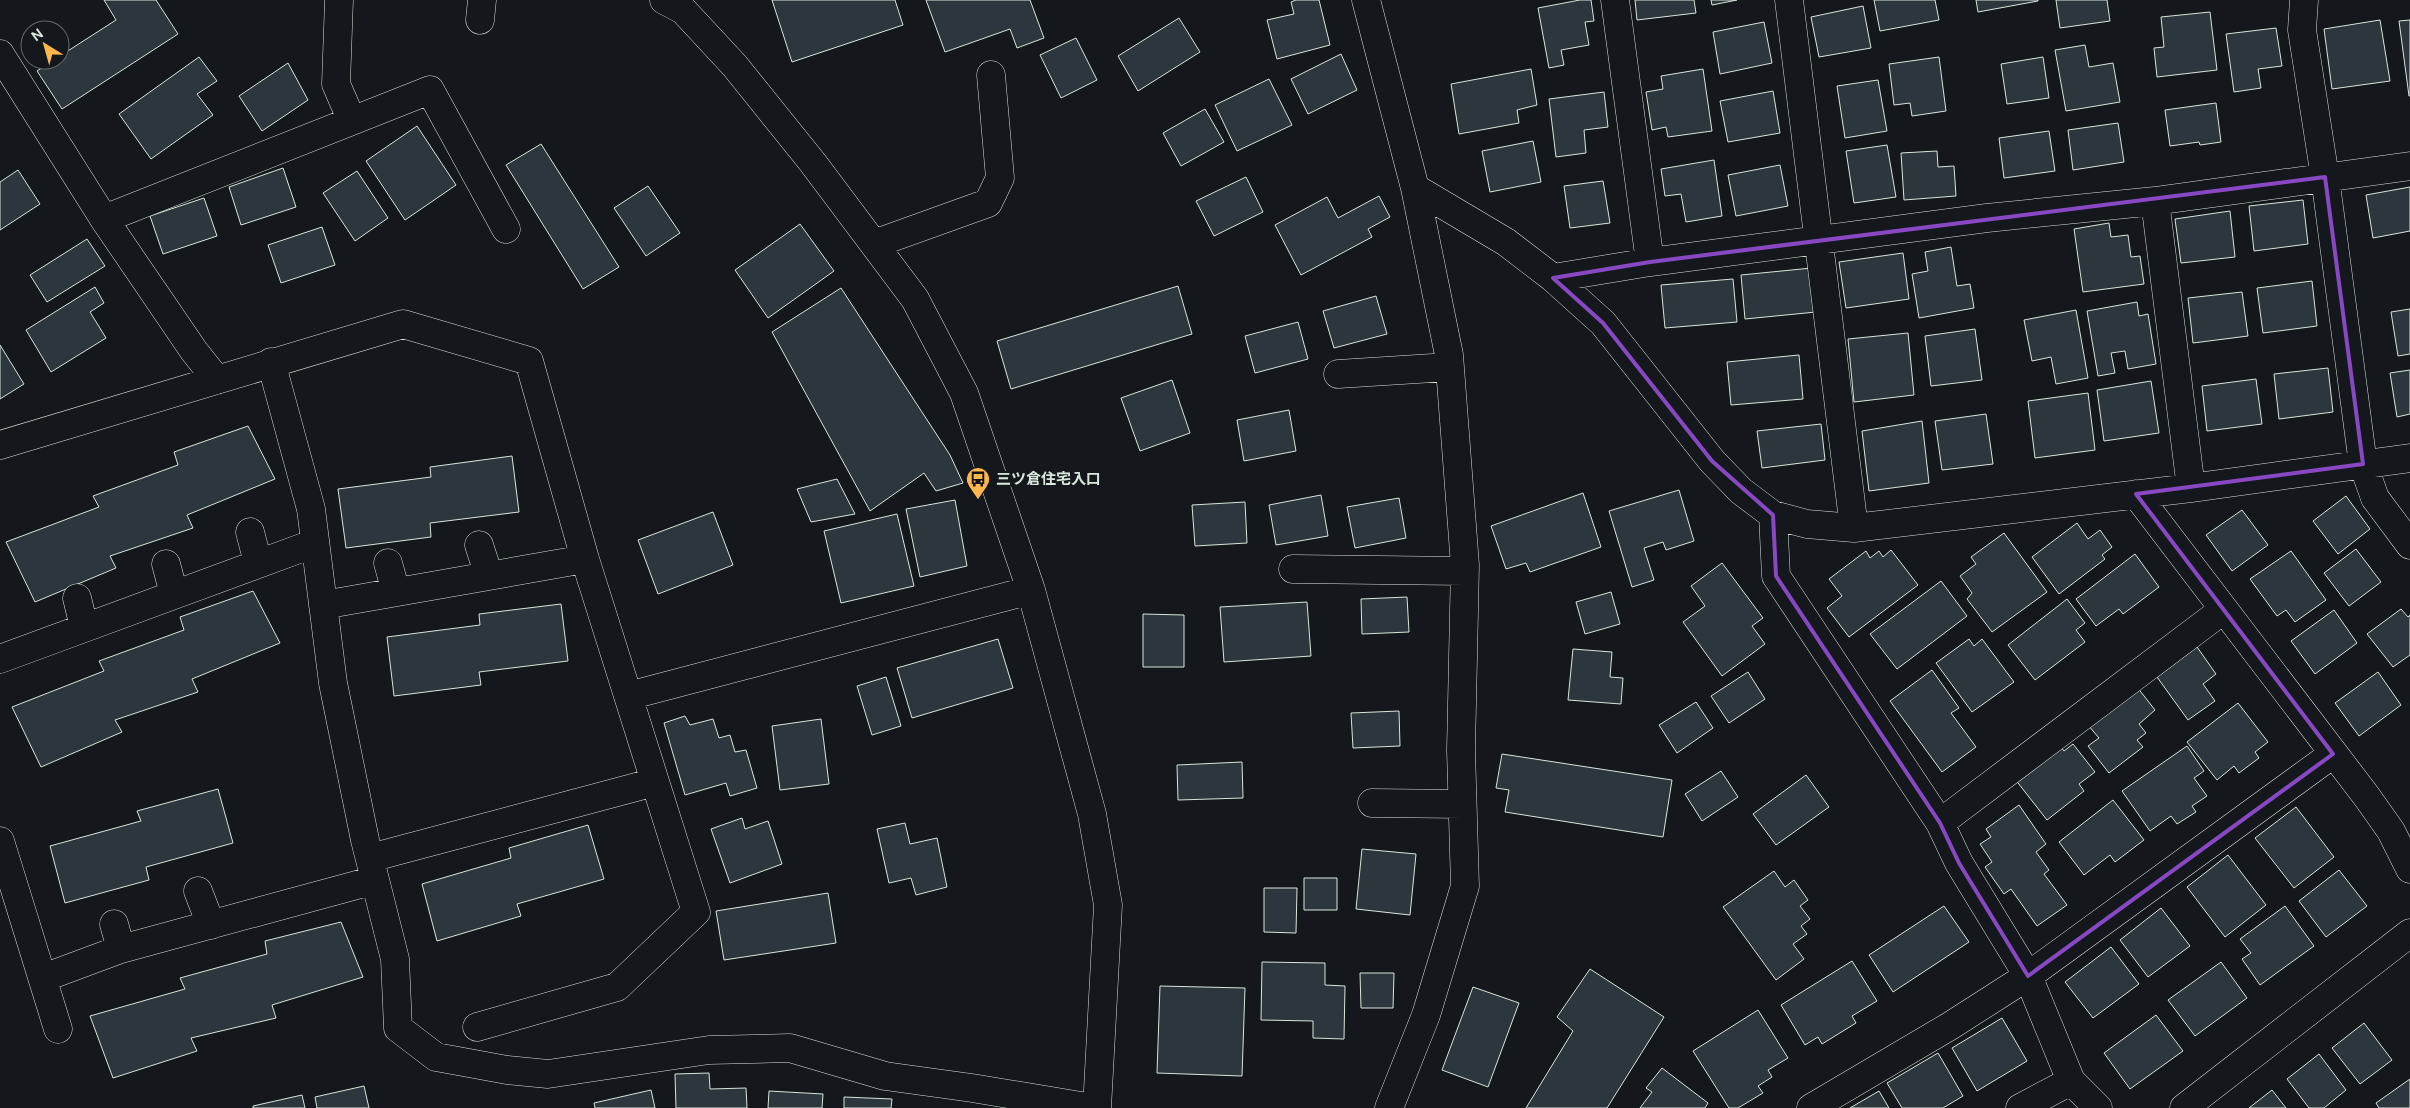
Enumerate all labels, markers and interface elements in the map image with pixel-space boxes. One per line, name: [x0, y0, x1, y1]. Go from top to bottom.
north arrow: [20, 20, 70, 70]
text: N: [28, 24, 47, 45]
bus stop icon: 三ツ倉住宅入口: [965, 466, 991, 500]
place label: 三ツ倉住宅入口: [996, 469, 1101, 489]

